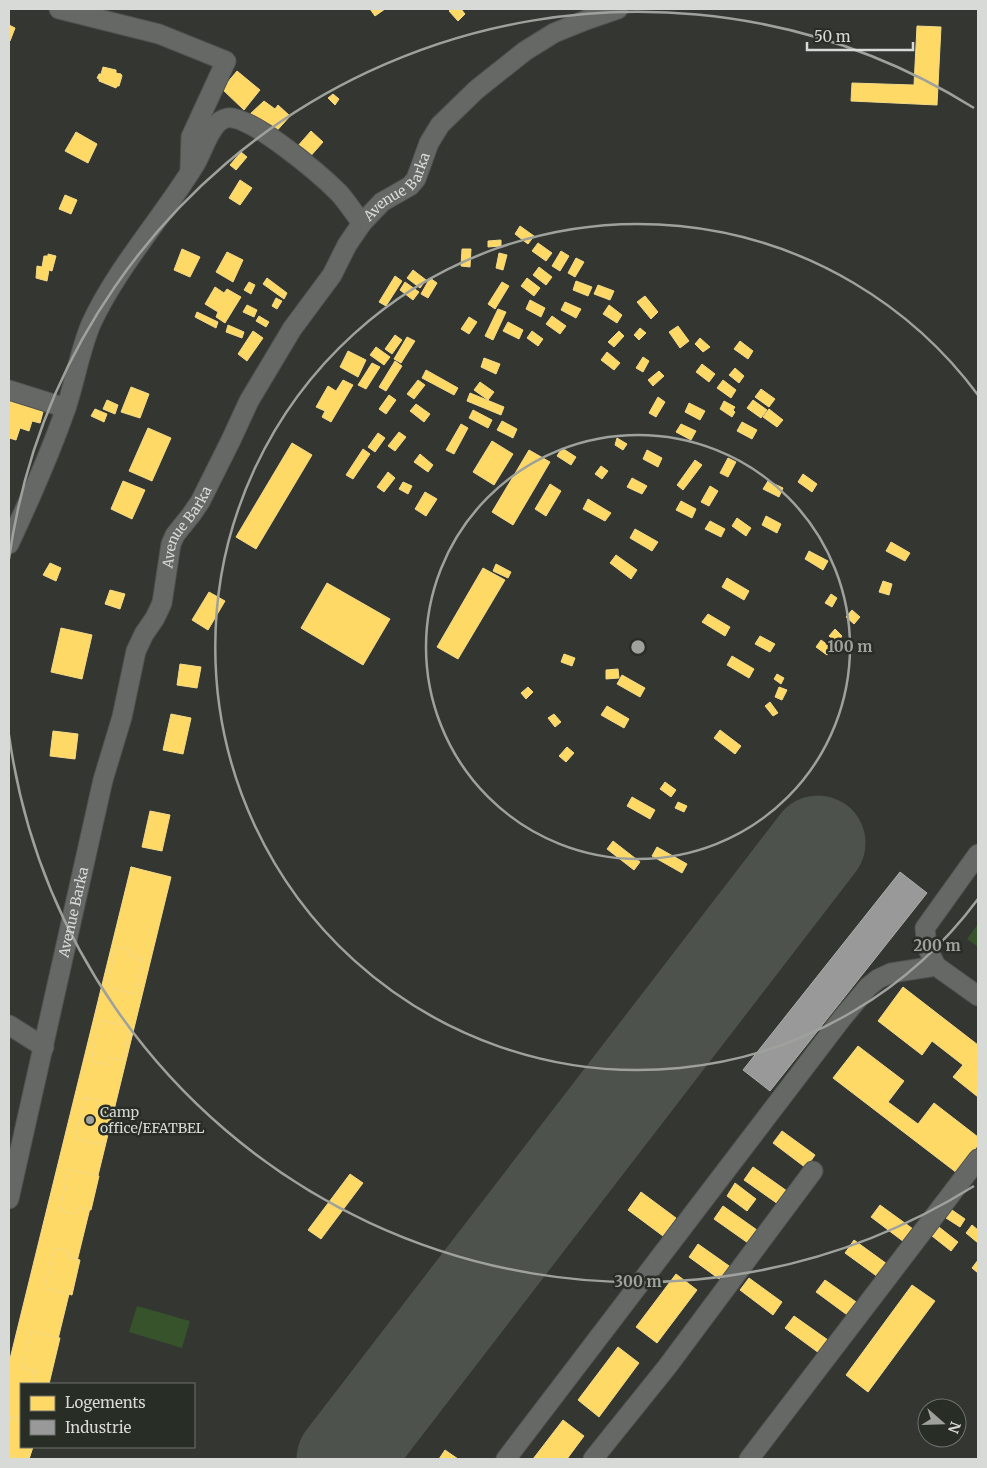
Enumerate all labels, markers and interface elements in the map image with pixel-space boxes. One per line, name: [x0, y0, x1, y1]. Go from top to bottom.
scale bar: [807, 20, 913, 52]
text: 50 m: [814, 27, 851, 46]
street label: Avenue Barka: [359, 149, 434, 226]
street label: Avenue Barka: [158, 483, 216, 570]
text: 100 m: [828, 637, 872, 656]
centre of rings: [629, 638, 647, 656]
street label: Avenue Barka: [54, 865, 92, 960]
text: 200 m: [913, 936, 961, 955]
place label: Camp office/EFATBEL: [100, 1103, 205, 1137]
marker: Camp office/EFATBEL: [84, 1114, 96, 1126]
text: 300 m: [614, 1272, 662, 1291]
legend: [20, 1383, 195, 1448]
text: Logements: [65, 1393, 146, 1412]
north arrow: [917, 1398, 967, 1448]
text: Industrie: [65, 1418, 132, 1437]
text: N: [944, 1419, 965, 1436]

